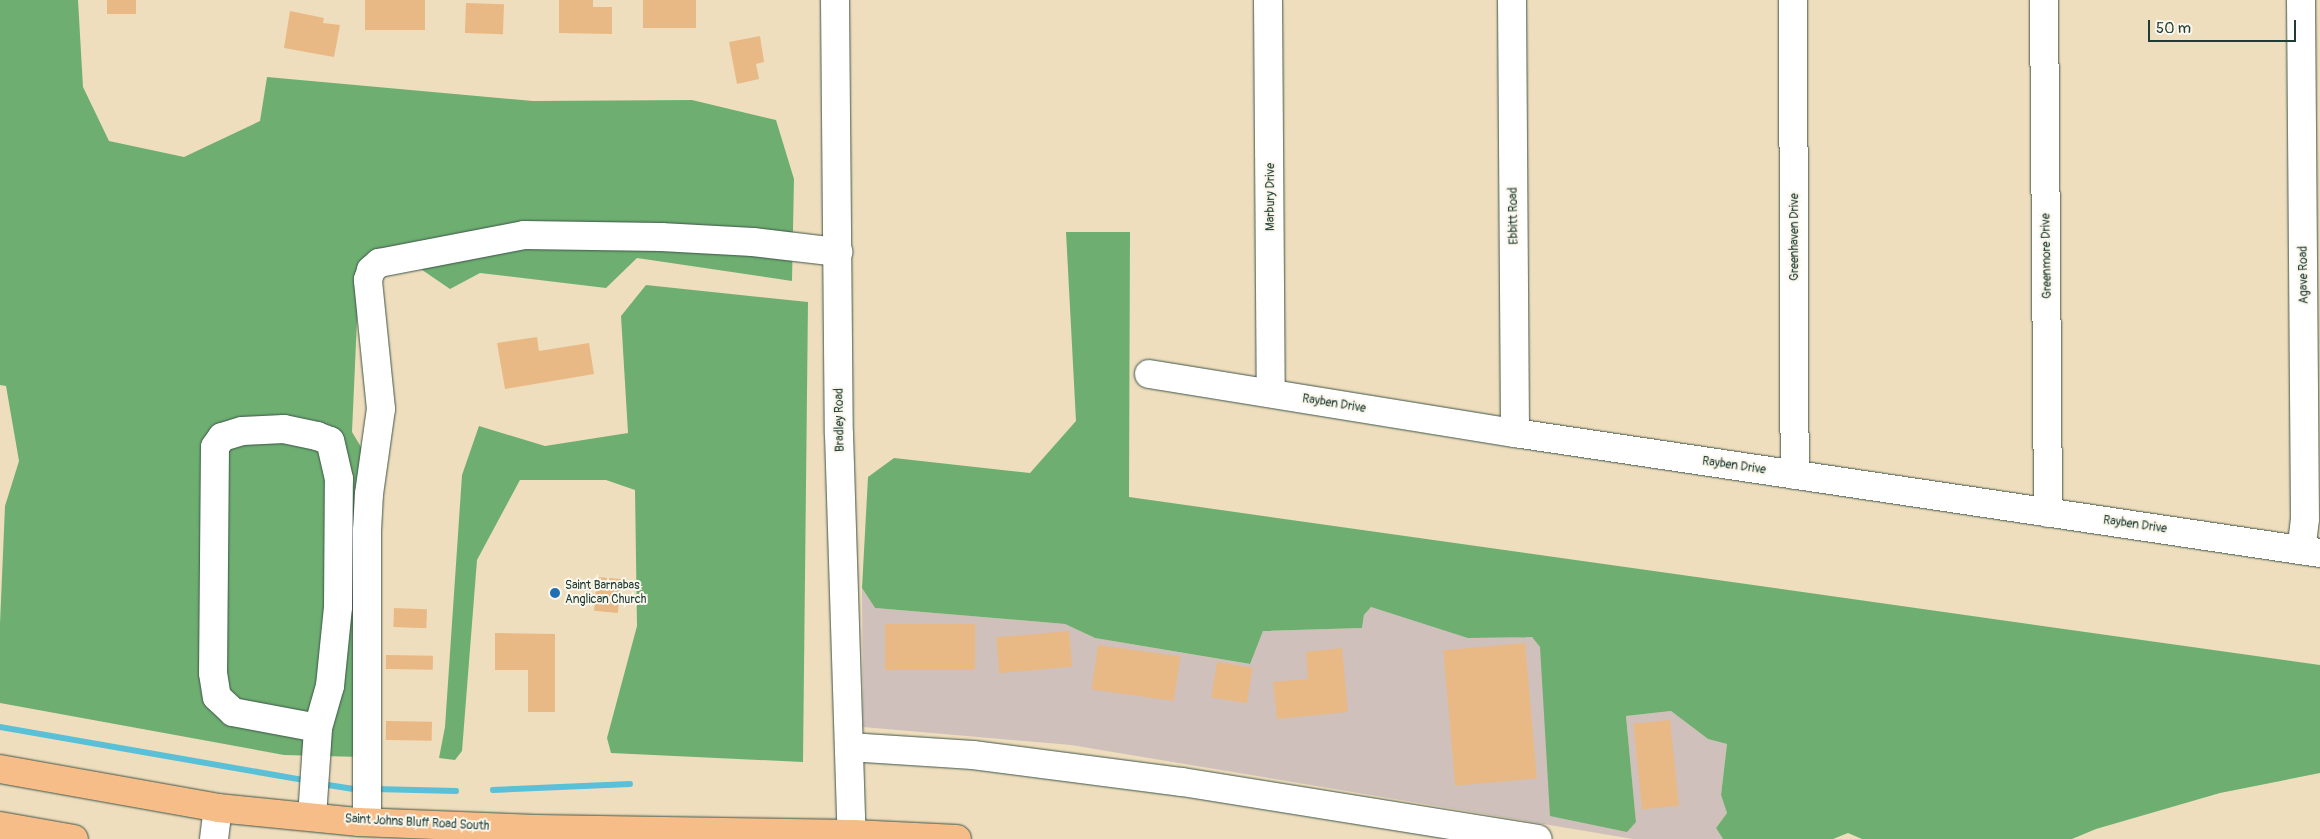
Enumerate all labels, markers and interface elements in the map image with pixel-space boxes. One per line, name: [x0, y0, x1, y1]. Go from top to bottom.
scale bar: [2150, 10, 2298, 42]
text: 50 m: [2156, 19, 2191, 38]
street label: Marbury Drive: [1264, 163, 1278, 231]
street label: Ebbitt Road: [1506, 187, 1522, 245]
street label: Greenhaven Drive: [1788, 193, 1802, 281]
street label: Greenmore Drive: [2039, 213, 2055, 299]
street label: Agave Road: [2296, 246, 2312, 304]
street label: Bradley Road: [832, 388, 848, 452]
street label: Rayben Drive: [1301, 392, 1367, 416]
street label: Rayben Drive: [1701, 454, 1767, 478]
street label: Rayben Drive: [2102, 513, 2168, 537]
place label: Saint Barnabas Anglican Church: [565, 579, 646, 607]
marker: Saint Barnabas Anglican Church: [549, 587, 561, 599]
street label: Saint Johns Bluff Road South: [344, 812, 490, 834]

